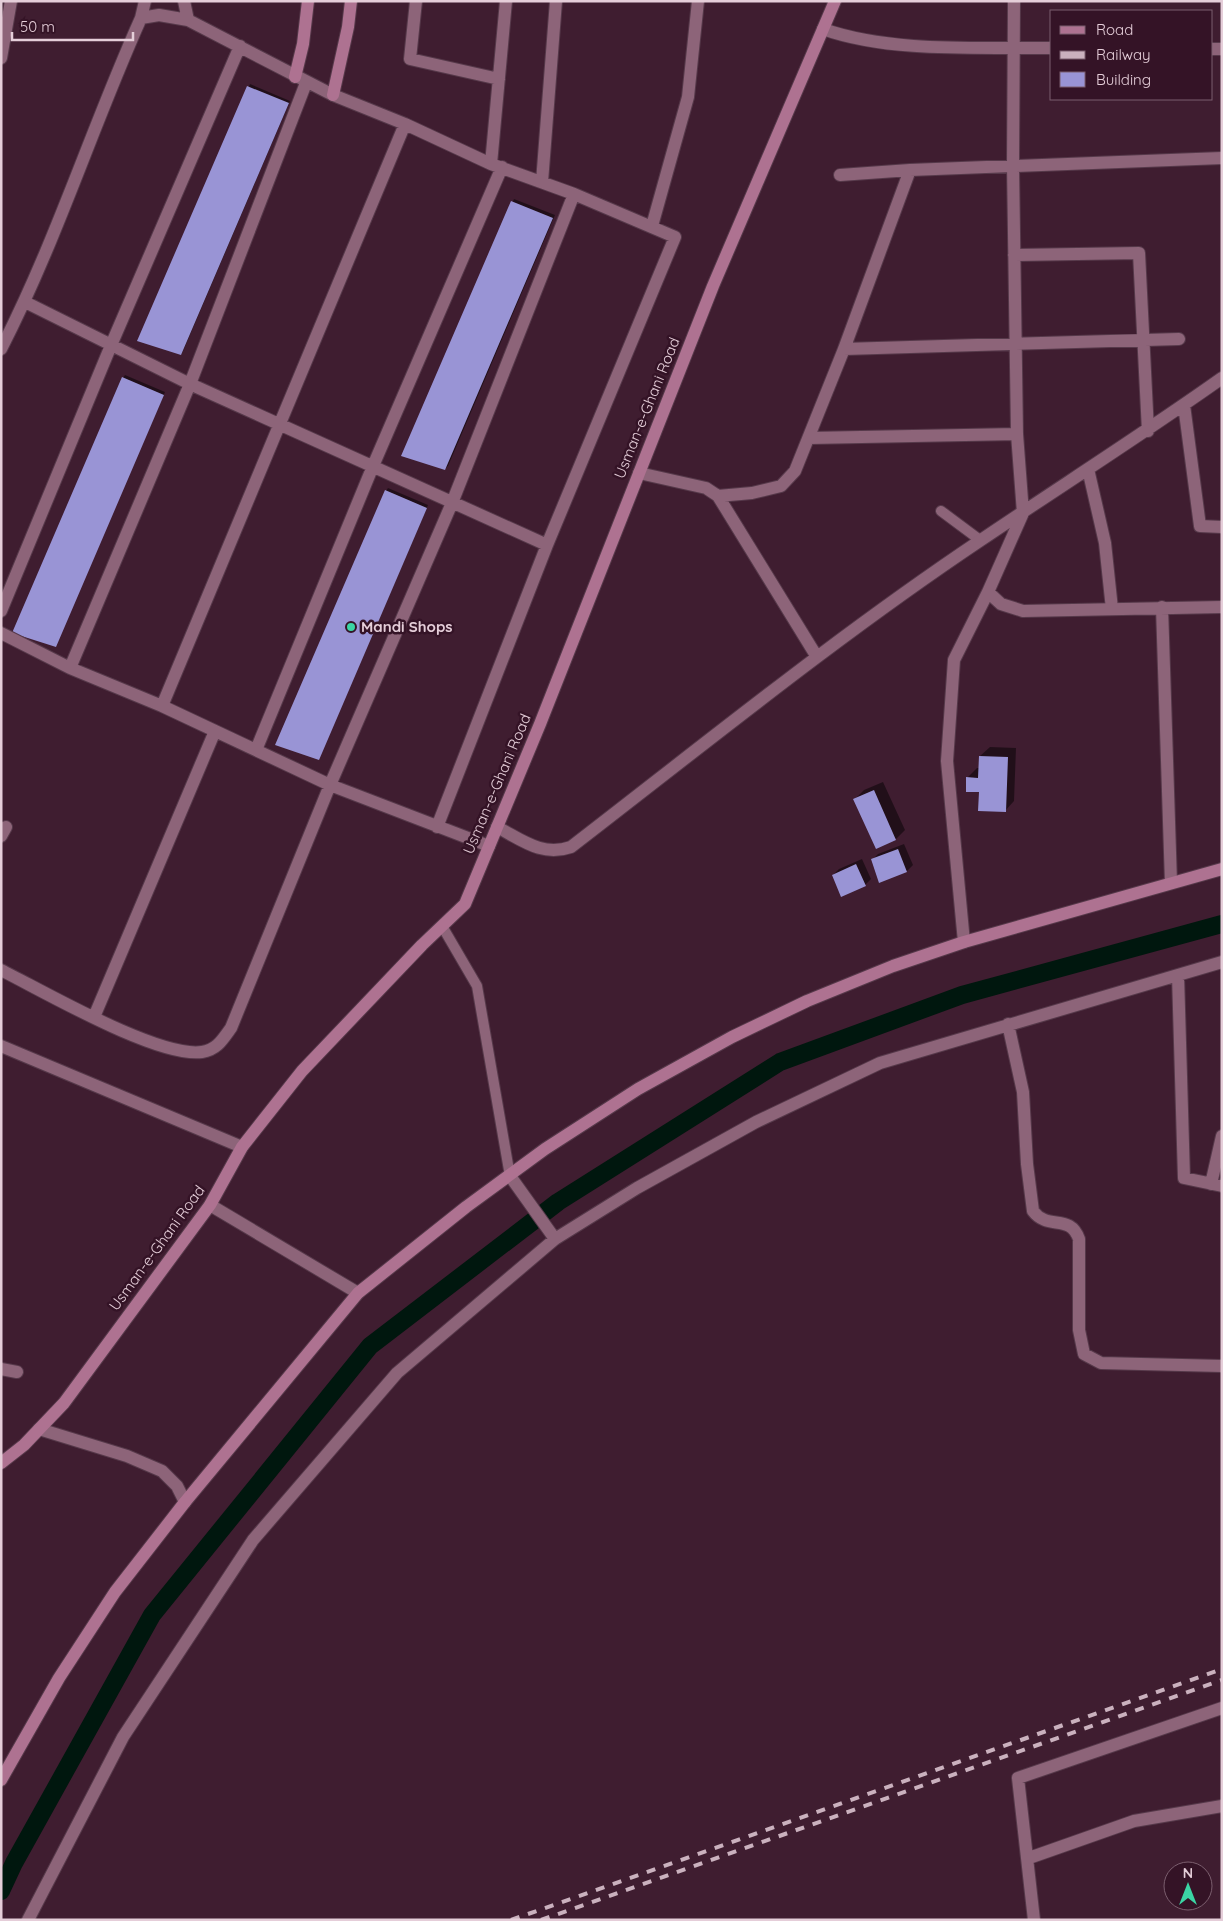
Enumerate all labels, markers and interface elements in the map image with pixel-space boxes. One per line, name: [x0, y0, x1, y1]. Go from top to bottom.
scale bar: [12, 10, 134, 42]
legend: [1050, 10, 1213, 100]
text: 50 m: [20, 17, 55, 36]
text: Road: [1096, 20, 1133, 39]
text: Railway: [1096, 45, 1151, 64]
text: Building: [1096, 70, 1151, 89]
street label: Usman-e-Ghani Road: [610, 334, 684, 481]
place label: Mandi Shops: [361, 617, 453, 636]
marker: Mandi Shops: [345, 621, 357, 633]
street label: Usman-e-Ghani Road: [458, 711, 535, 857]
street label: Usman-e-Ghani Road: [105, 1181, 209, 1314]
north arrow: [1163, 1861, 1213, 1911]
text: N: [1183, 1864, 1193, 1882]

